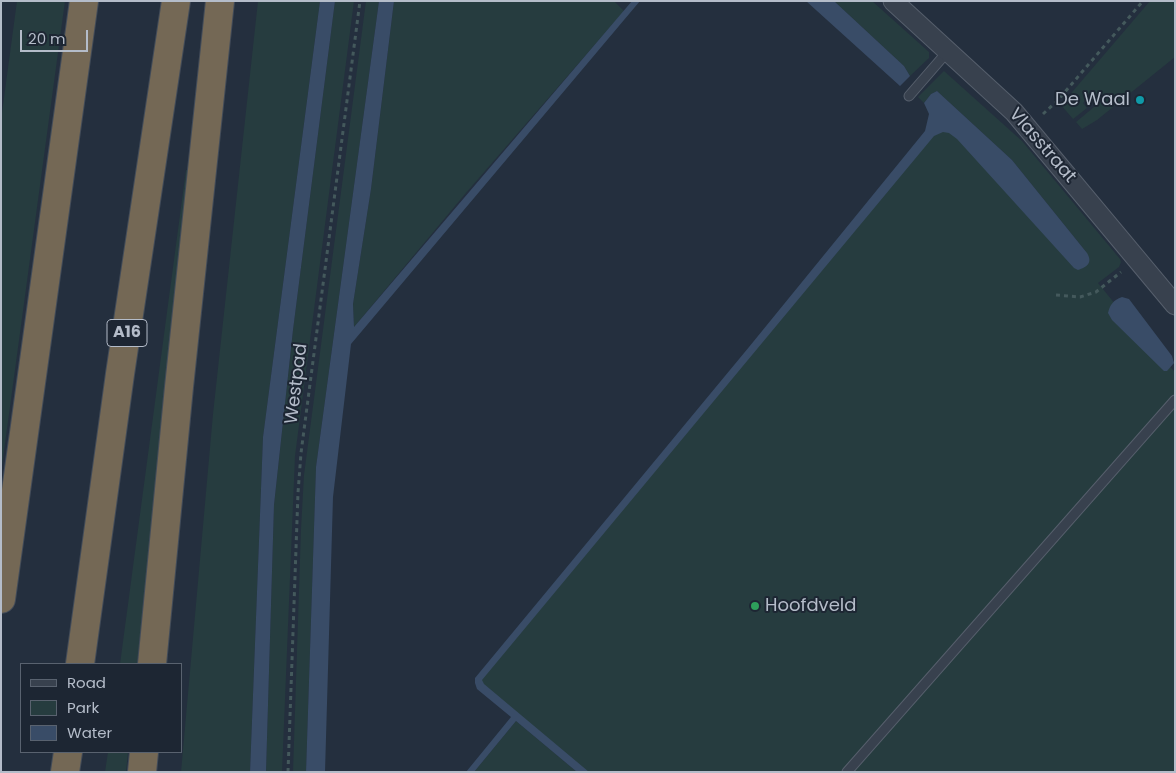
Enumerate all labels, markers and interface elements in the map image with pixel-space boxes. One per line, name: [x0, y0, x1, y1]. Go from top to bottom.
scale bar: [22, 20, 90, 52]
text: 20 m: [28, 28, 66, 49]
place label: De Waal: [1055, 89, 1130, 111]
marker: De Waal: [1134, 94, 1146, 106]
street label: Vlasstraat: [1004, 104, 1080, 188]
road number: A16: [107, 319, 147, 346]
street label: Westpad: [281, 342, 313, 426]
place label: Hoofdveld: [765, 595, 856, 617]
marker: Hoofdveld: [749, 600, 761, 612]
legend: [20, 663, 182, 753]
text: Road: [67, 672, 106, 693]
text: Park: [67, 697, 99, 718]
text: Water: [67, 722, 112, 743]

